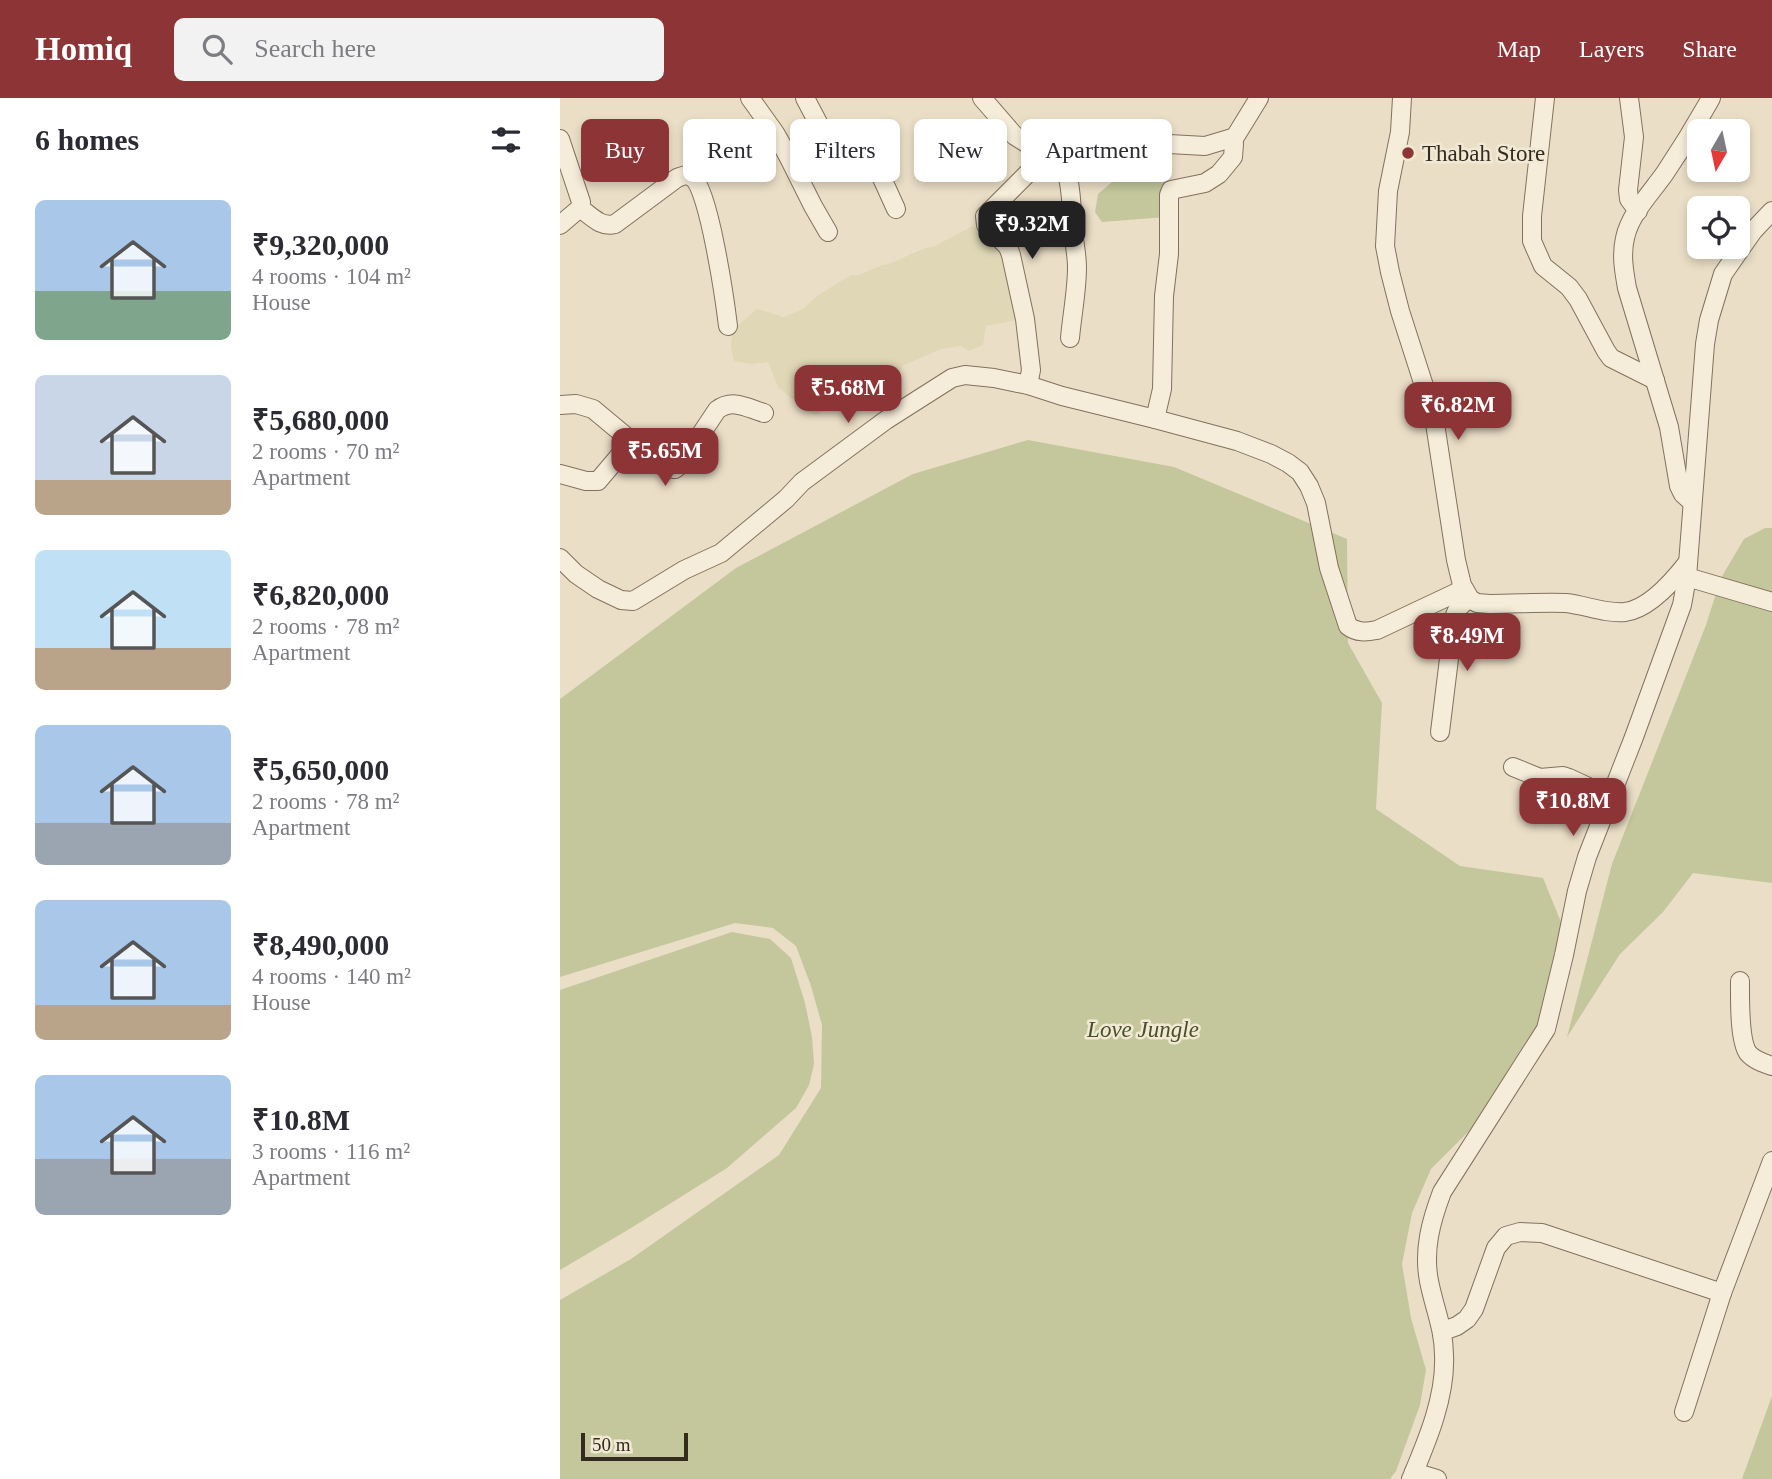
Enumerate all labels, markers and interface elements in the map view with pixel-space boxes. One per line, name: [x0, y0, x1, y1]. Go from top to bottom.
search box: [174, 18, 664, 81]
icon: search: [198, 30, 236, 68]
text: Homiq: [35, 31, 132, 67]
text: Search here: [254, 34, 376, 63]
text: Map: [1497, 36, 1541, 62]
text: Layers: [1579, 36, 1644, 62]
text: Share: [1682, 36, 1737, 62]
chip: Buy: [581, 119, 669, 182]
chip: Rent: [683, 119, 776, 182]
chip: Filters: [790, 119, 900, 182]
chip: New: [914, 119, 1007, 182]
chip: Apartment: [1021, 119, 1172, 182]
north arrow: [1687, 119, 1750, 182]
map controls: [1687, 119, 1750, 259]
icon: filters: [487, 121, 525, 159]
text: 6 homes: [35, 123, 139, 156]
place label: Thabah Store: [1422, 141, 1545, 166]
marker: Thabah Store: [1400, 145, 1416, 161]
button: locate: [1687, 196, 1750, 259]
pin: ₹9.32M: [975, 202, 1089, 261]
text: ₹9.32M: [994, 211, 1070, 236]
icon: home: [91, 228, 175, 312]
text: ₹9,320,000: [252, 228, 389, 261]
text: 4 rooms · 104 m²: [252, 264, 411, 289]
text: House: [252, 290, 311, 315]
pin: ₹5.68M: [791, 366, 905, 425]
text: ₹5.68M: [810, 375, 886, 400]
pin: ₹6.82M: [1401, 382, 1515, 442]
text: ₹6.82M: [1420, 392, 1496, 417]
icon: home: [91, 403, 175, 487]
text: ₹5,680,000: [252, 403, 389, 436]
pin: ₹5.65M: [608, 428, 722, 488]
text: ₹5.65M: [627, 438, 703, 463]
text: 2 rooms · 70 m²: [252, 439, 399, 464]
text: Apartment: [252, 465, 350, 490]
icon: home: [91, 578, 175, 662]
text: ₹6,820,000: [252, 578, 389, 611]
text: 2 rooms · 78 m²: [252, 614, 399, 639]
pin: ₹8.49M: [1410, 614, 1524, 673]
text: ₹8.49M: [1429, 623, 1505, 648]
text: Apartment: [252, 640, 350, 665]
icon: home: [91, 753, 175, 837]
text: ₹5,650,000: [252, 753, 389, 786]
pin: ₹10.8M: [1516, 778, 1630, 838]
text: ₹10.8M: [1535, 788, 1611, 813]
text: 2 rooms · 78 m²: [252, 789, 399, 814]
text: Apartment: [252, 815, 350, 840]
icon: home: [91, 928, 175, 1012]
text: ₹8,490,000: [252, 928, 389, 961]
text: 4 rooms · 140 m²: [252, 964, 411, 989]
text: House: [252, 990, 311, 1015]
park label: Love Jungle: [1086, 1017, 1199, 1042]
icon: home: [91, 1103, 175, 1187]
text: ₹10.8M: [252, 1103, 350, 1136]
text: 3 rooms · 116 m²: [252, 1139, 410, 1164]
text: Apartment: [252, 1165, 350, 1190]
scale bar: [581, 1430, 688, 1462]
text: 50 m: [592, 1434, 631, 1455]

